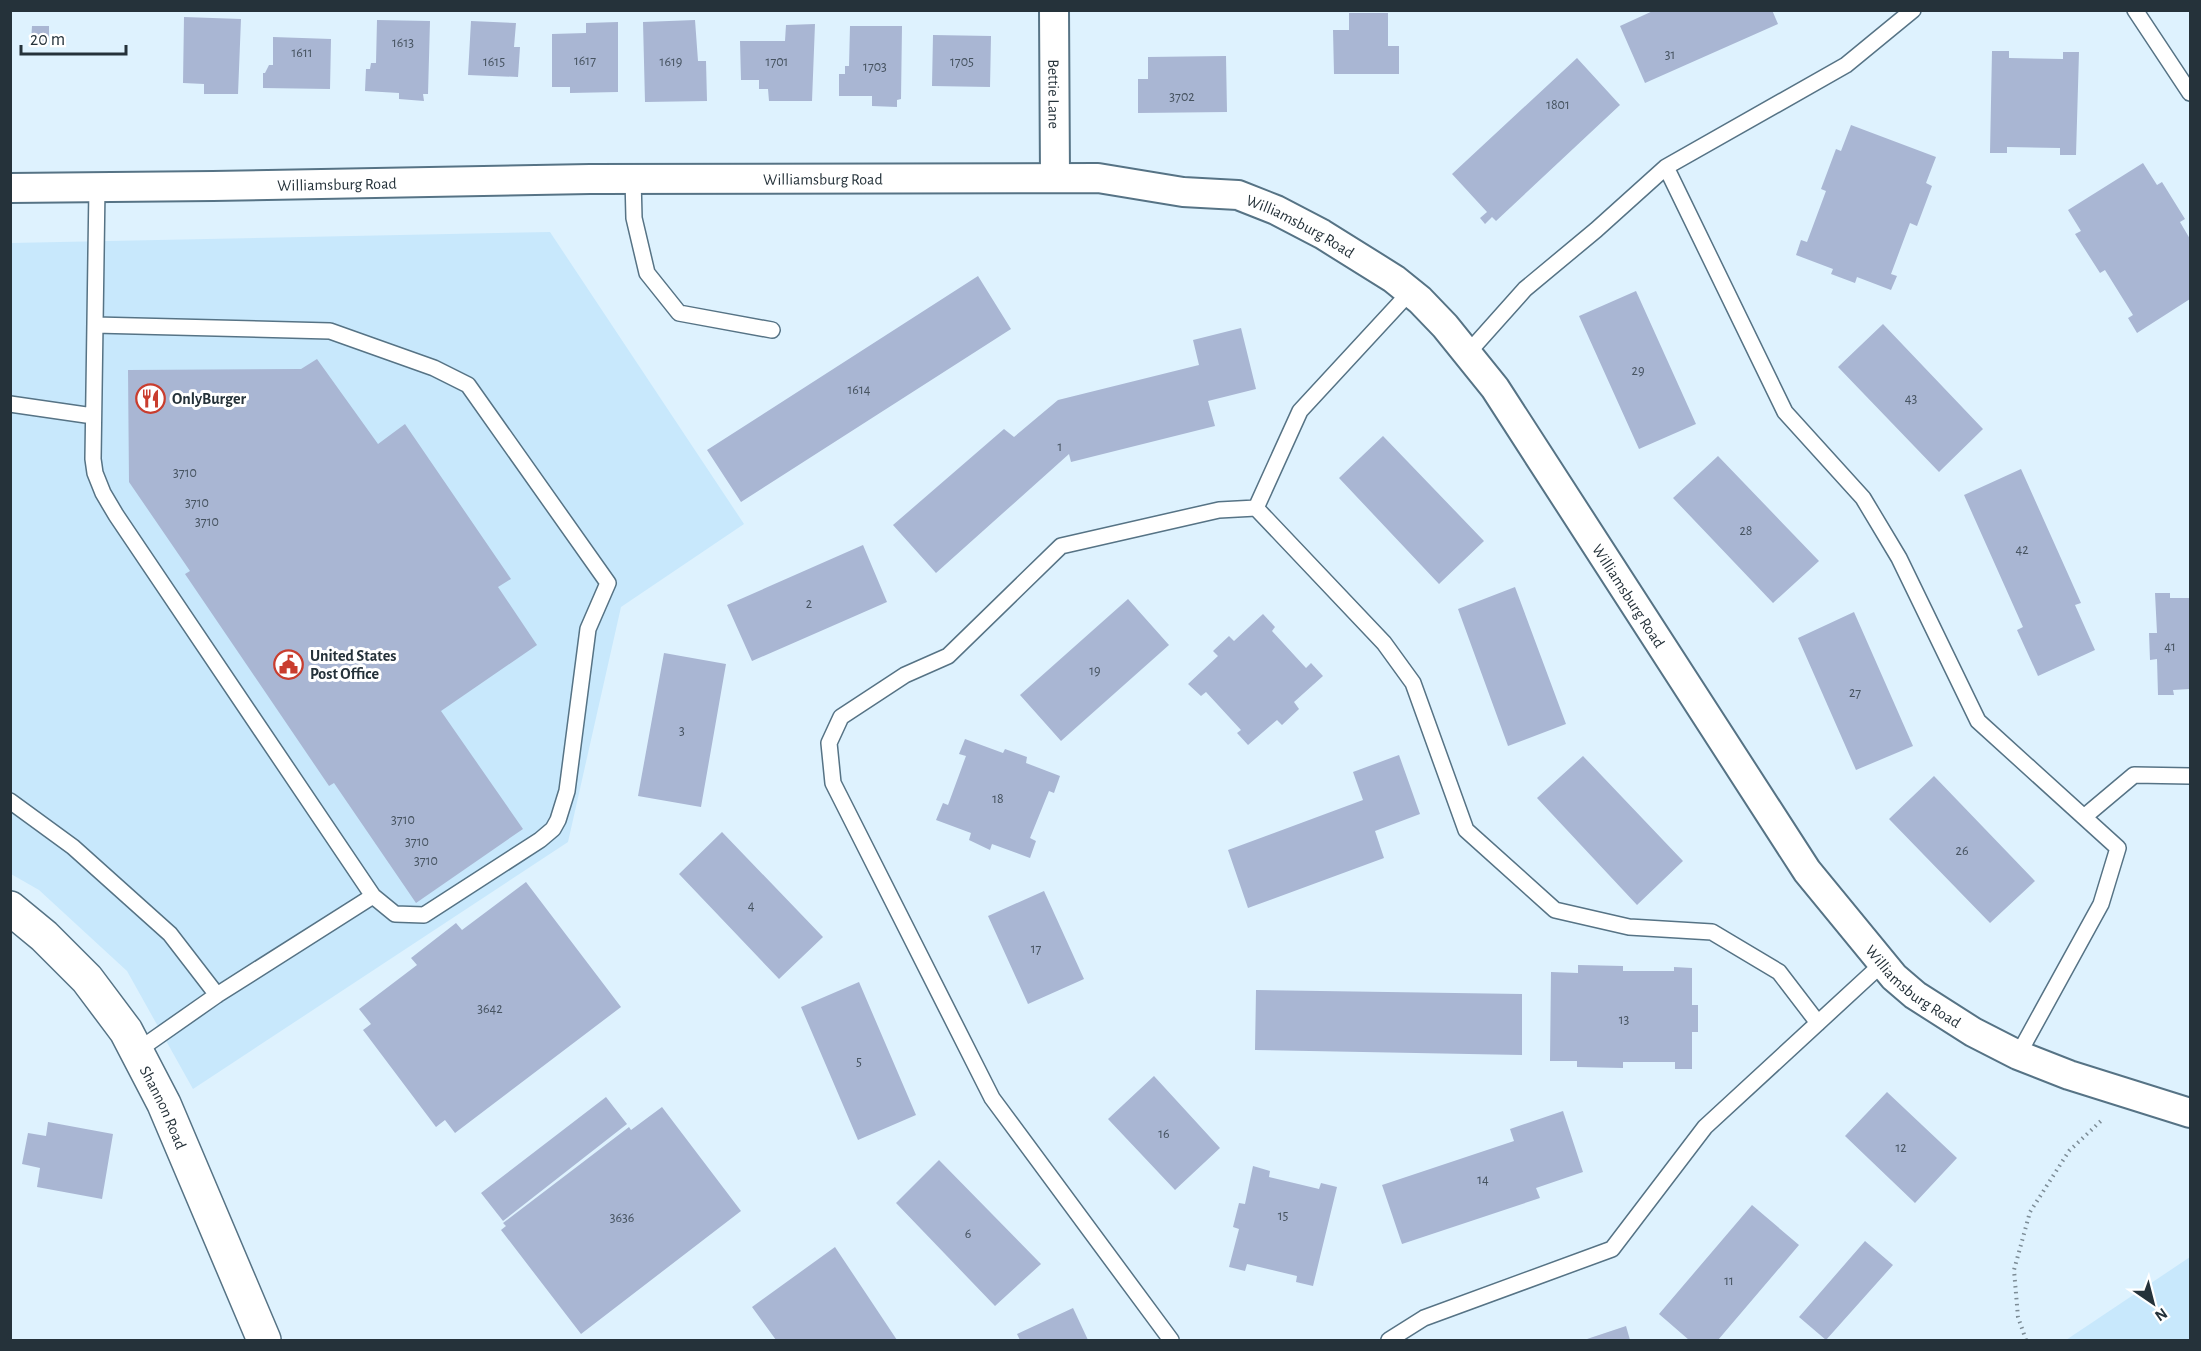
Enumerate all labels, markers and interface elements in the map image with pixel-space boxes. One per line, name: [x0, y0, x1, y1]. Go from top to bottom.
scale bar: [21, 18, 126, 56]
text: 20 m: [30, 31, 65, 49]
house number: 1613: [392, 36, 414, 50]
house number: 1611: [291, 46, 313, 60]
house number: 31: [1665, 48, 1675, 62]
house number: 1617: [574, 54, 596, 68]
house number: 1615: [483, 55, 505, 69]
house number: 1619: [660, 55, 682, 69]
house number: 1701: [766, 55, 788, 69]
house number: 1705: [950, 55, 974, 69]
street label: Bettie Lane: [1045, 59, 1062, 129]
house number: 1703: [863, 60, 887, 74]
house number: 3702: [1169, 90, 1195, 104]
house number: 1801: [1546, 98, 1570, 112]
street label: Williamsburg Road: [763, 171, 883, 188]
street label: Williamsburg Road: [277, 176, 397, 194]
street label: Williamsburg Road: [1244, 192, 1357, 261]
house number: 29: [1632, 364, 1644, 378]
restaurant icon: OnlyBurger: [135, 382, 167, 414]
house number: 1614: [848, 383, 871, 397]
place label: OnlyBurger: [172, 391, 246, 408]
house number: 43: [1905, 392, 1917, 406]
house number: 1: [1058, 440, 1062, 454]
house number: 3710: [173, 466, 197, 480]
house number: 3710: [185, 496, 209, 510]
house number: 3710: [195, 515, 219, 529]
house number: 28: [1739, 524, 1753, 538]
street label: Williamsburg Road: [1589, 541, 1667, 651]
house number: 42: [2015, 543, 2029, 557]
house number: 2: [806, 597, 812, 611]
house number: 41: [2164, 640, 2176, 654]
public building icon: United States Post Office: [273, 648, 305, 680]
place label: United States Post Office: [310, 648, 396, 682]
house number: 19: [1089, 664, 1101, 678]
house number: 27: [1849, 686, 1861, 700]
house number: 3: [679, 724, 685, 738]
house number: 18: [992, 792, 1004, 806]
house number: 3710: [391, 813, 415, 827]
house number: 3710: [405, 835, 429, 849]
house number: 26: [1956, 844, 1968, 858]
house number: 3710: [414, 854, 438, 868]
house number: 4: [748, 899, 755, 913]
house number: 17: [1031, 942, 1041, 956]
street label: Williamsburg Road: [1862, 942, 1963, 1031]
house number: 3642: [477, 1002, 503, 1016]
house number: 13: [1619, 1013, 1630, 1027]
house number: 5: [856, 1055, 862, 1069]
street label: Shannon Road: [137, 1063, 189, 1151]
house number: 16: [1158, 1127, 1170, 1141]
house number: 12: [1895, 1141, 1907, 1155]
house number: 14: [1477, 1173, 1489, 1187]
house number: 15: [1278, 1209, 1288, 1223]
house number: 3636: [610, 1211, 634, 1225]
house number: 6: [965, 1227, 971, 1241]
north arrow: [2123, 1273, 2183, 1333]
house number: 11: [1724, 1274, 1734, 1288]
text: N: [2152, 1305, 2170, 1324]

